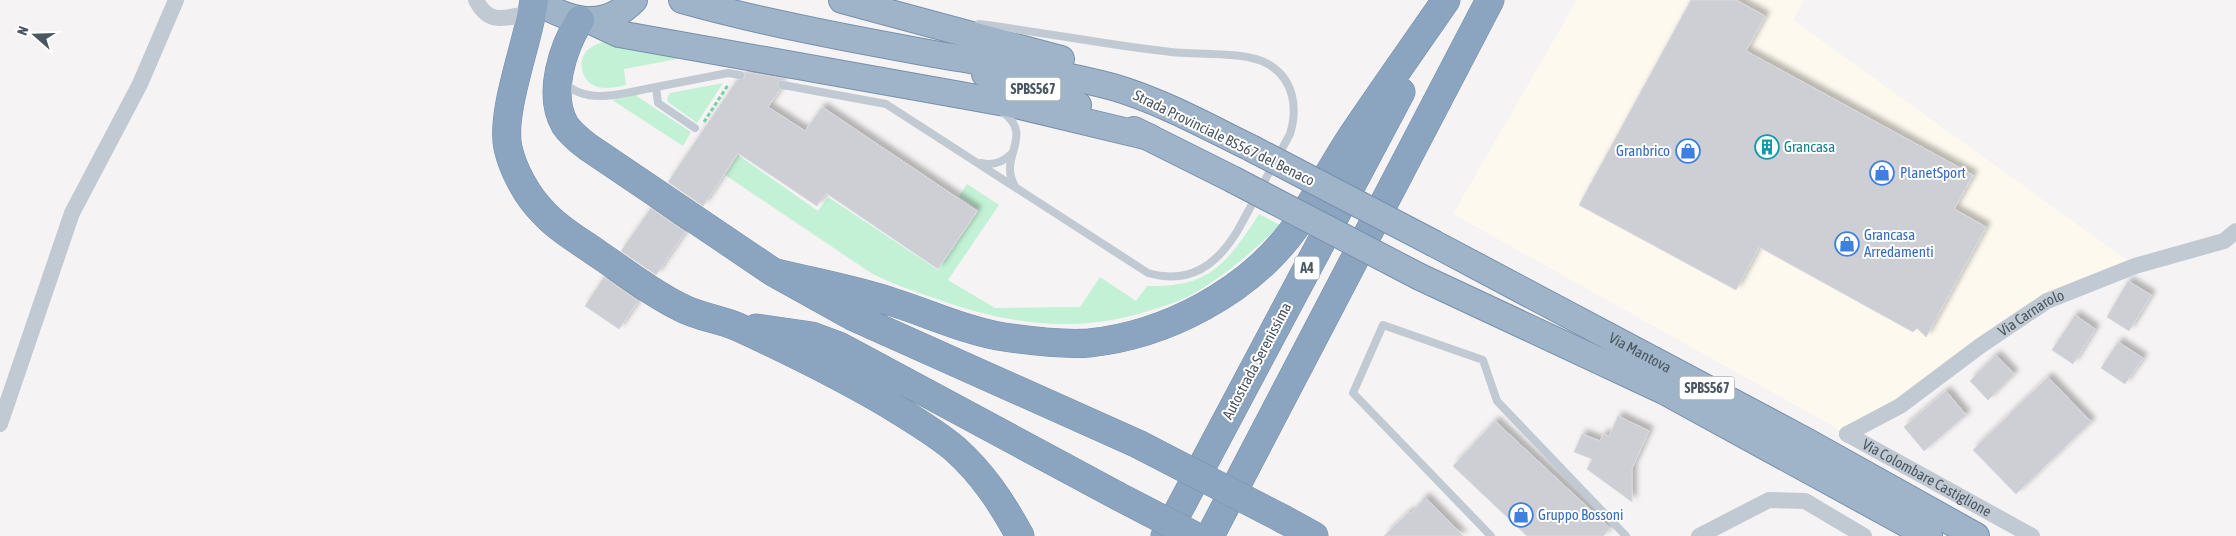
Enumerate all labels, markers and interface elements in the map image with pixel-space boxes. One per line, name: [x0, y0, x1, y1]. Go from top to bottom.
north arrow: [10, 10, 60, 60]
text: N: [14, 24, 32, 37]
road number: SPBS567: [1006, 78, 1060, 100]
street label: Strada Provinciale BS567 del Benaco: [1131, 86, 1318, 189]
building icon: Grancasa: [1754, 134, 1780, 160]
shop icon: Granbrico: [1675, 138, 1701, 164]
place label: Grancasa: [1784, 138, 1835, 155]
place label: Granbrico: [1616, 142, 1670, 159]
shop icon: PlanetSport: [1869, 160, 1895, 186]
place label: PlanetSport: [1900, 164, 1966, 181]
place label: Grancasa Arredamenti: [1864, 226, 1934, 260]
shop icon: Grancasa Arredamenti: [1834, 231, 1860, 257]
road number: A4: [1294, 256, 1320, 280]
street label: Via Carnarolo: [1995, 286, 2066, 339]
street label: Autostrada Serenissima: [1219, 300, 1294, 422]
street label: Via Mantova: [1606, 329, 1674, 376]
road number: SPBS567: [1680, 376, 1734, 399]
street label: Via Colombare Castiglione: [1859, 435, 1995, 520]
shop icon: Gruppo Bossoni: [1508, 502, 1534, 528]
place label: Gruppo Bossoni: [1538, 506, 1623, 523]

